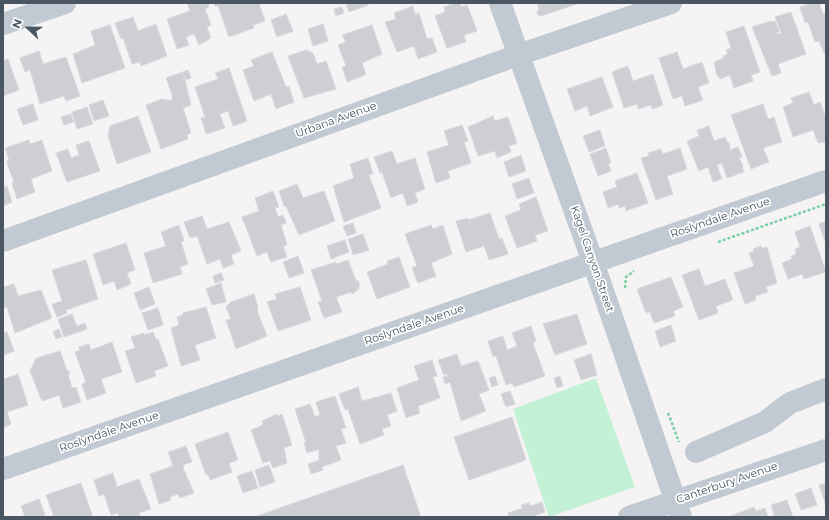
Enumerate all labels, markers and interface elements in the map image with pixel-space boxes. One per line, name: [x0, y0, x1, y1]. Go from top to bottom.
north arrow: [8, 8, 48, 48]
text: N: [9, 17, 25, 30]
street label: Urbana Avenue: [294, 99, 378, 141]
street label: Roslyndale Avenue: [668, 195, 772, 241]
street label: Kagel Canyon Street: [568, 204, 616, 314]
street label: Roslyndale Avenue: [362, 302, 466, 348]
street label: Roslyndale Avenue: [57, 409, 161, 455]
street label: Canterbury Avenue: [675, 459, 779, 507]

